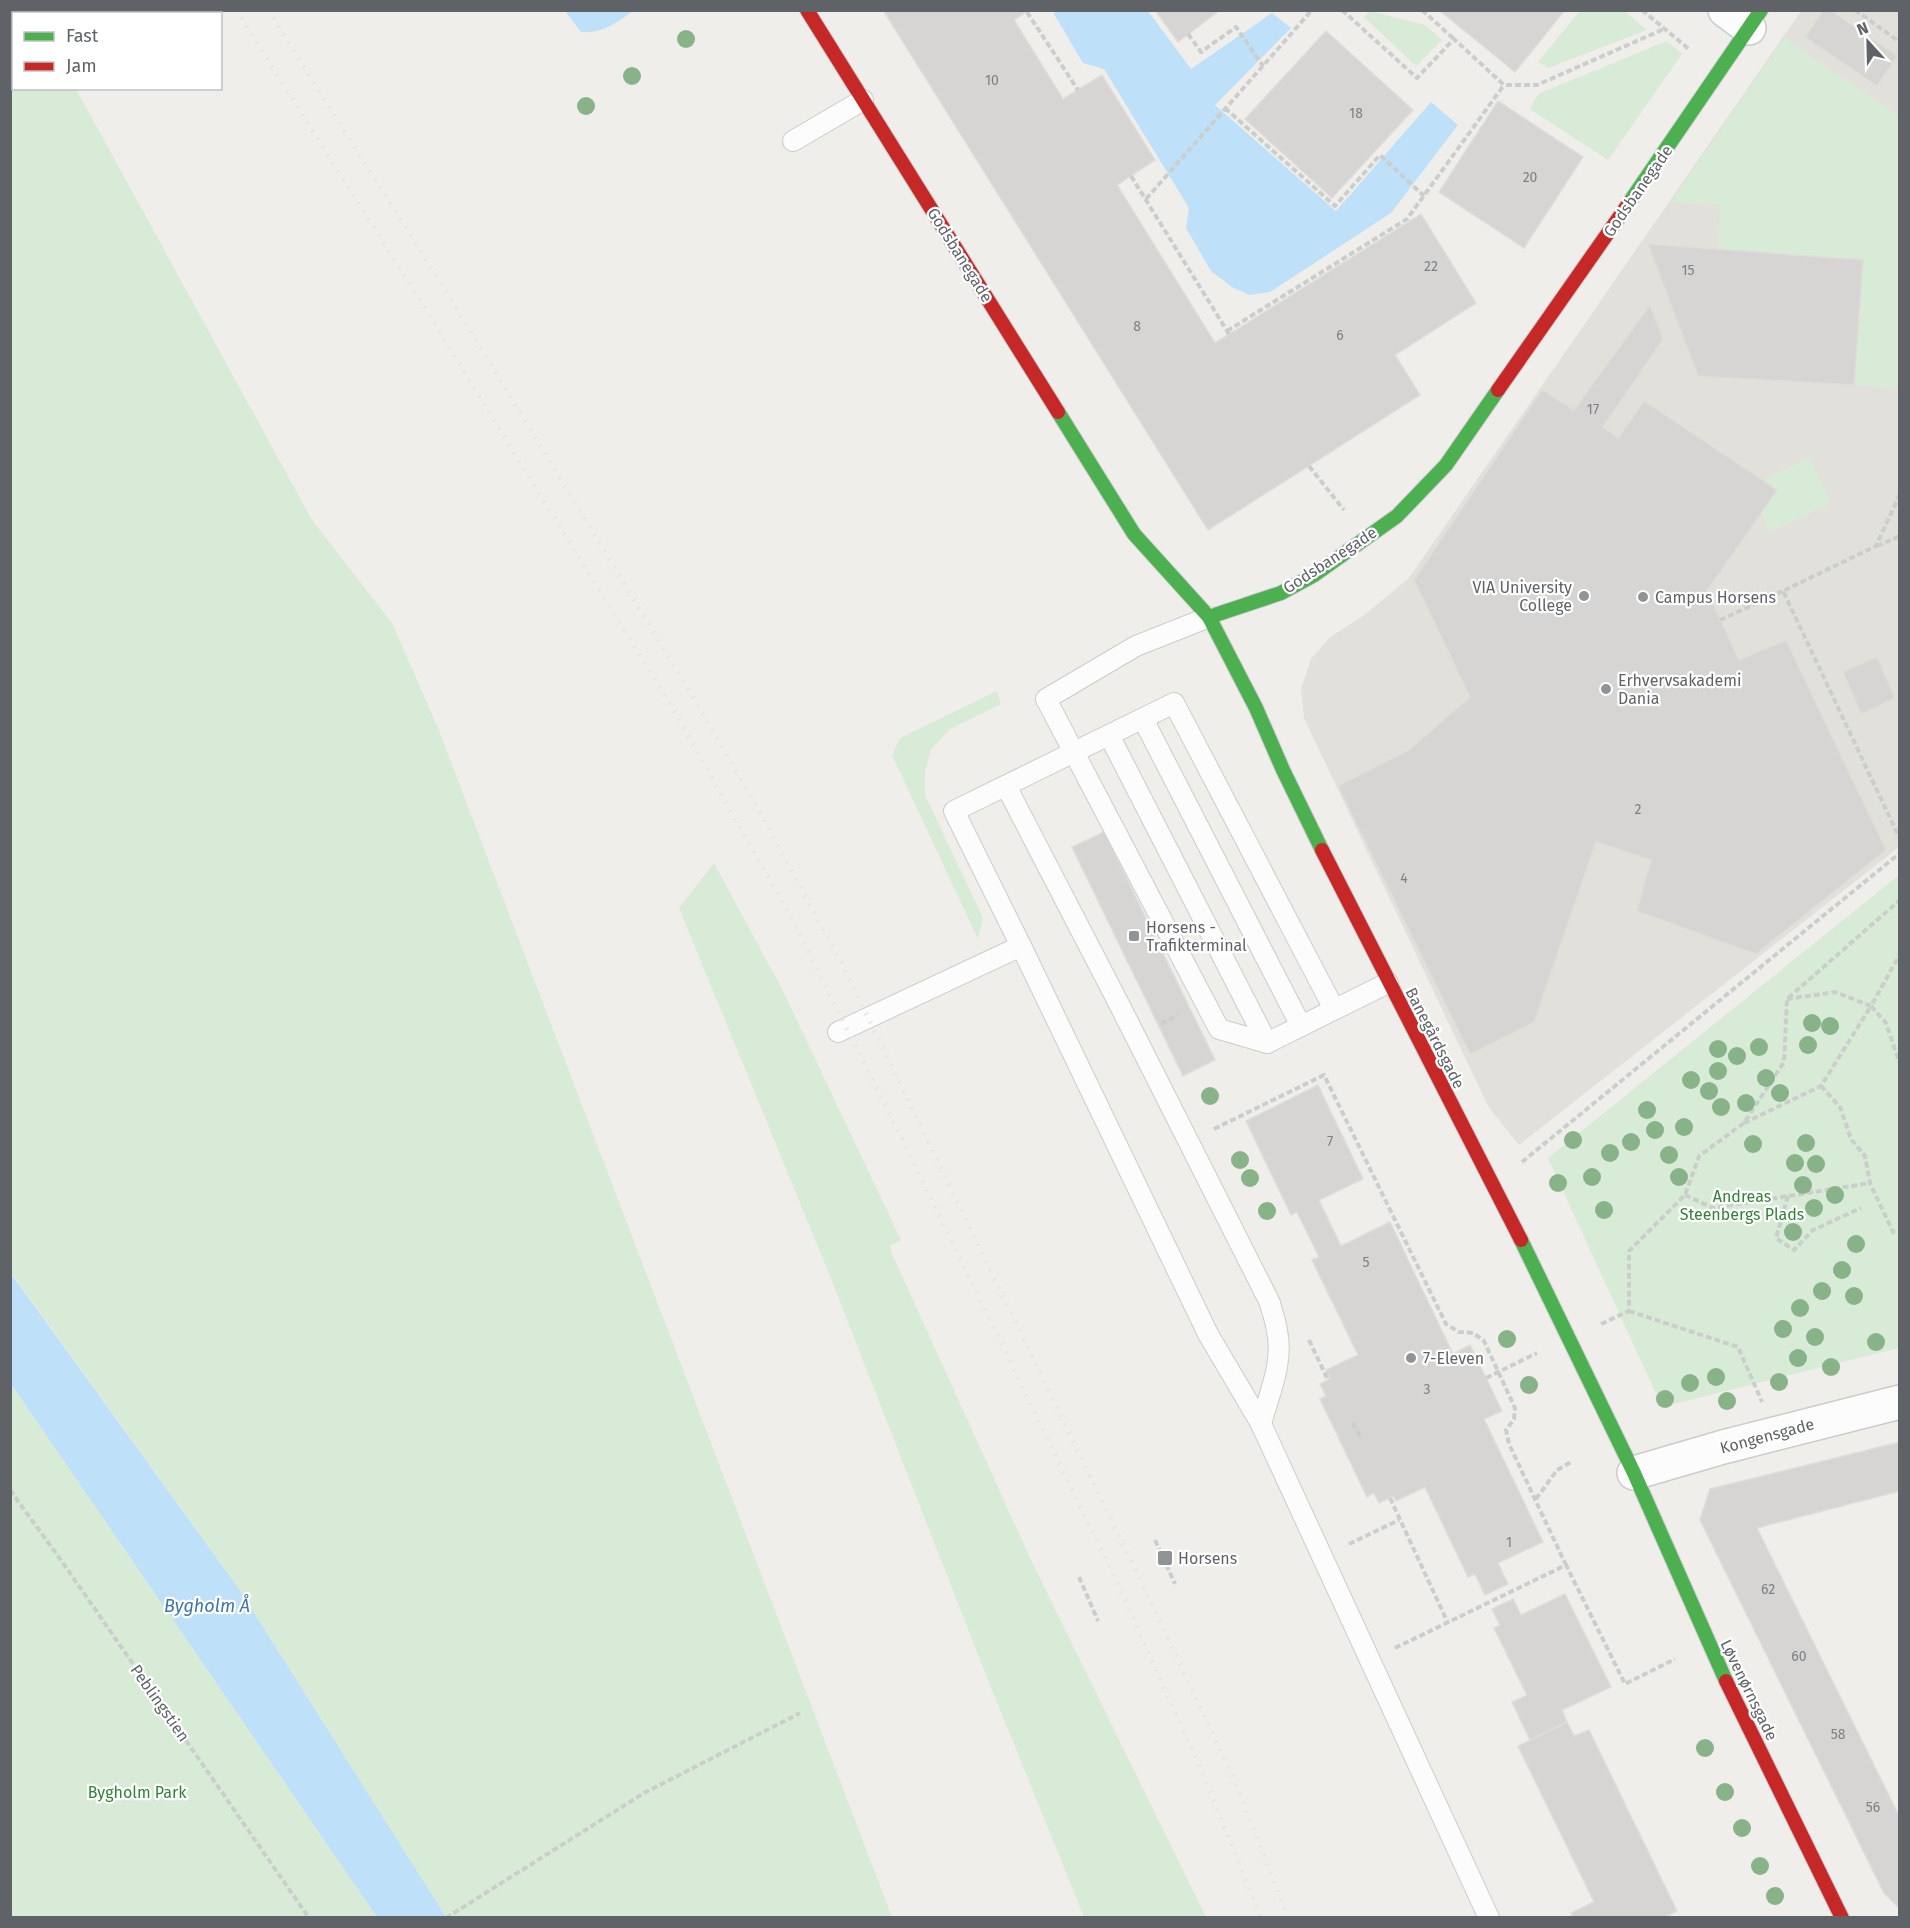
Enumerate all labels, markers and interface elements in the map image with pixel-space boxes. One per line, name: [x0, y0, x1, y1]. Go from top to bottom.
legend: [12, 12, 222, 90]
north arrow: [1838, 12, 1898, 72]
text: N: [1854, 18, 1871, 39]
text: Fast: [66, 25, 99, 47]
text: Jam: [66, 55, 97, 77]
house number: 10: [985, 72, 999, 89]
house number: 18: [1349, 105, 1363, 122]
street label: Godsbanegade: [1599, 141, 1677, 241]
house number: 20: [1523, 169, 1538, 186]
street label: Godsbanegade: [923, 204, 997, 306]
house number: 22: [1424, 258, 1438, 275]
house number: 15: [1681, 262, 1695, 279]
house number: 8: [1133, 318, 1141, 335]
house number: 6: [1336, 327, 1344, 344]
house number: 17: [1587, 401, 1599, 418]
street label: Godsbanegade: [1280, 523, 1380, 597]
place label: VIA University College: [1472, 578, 1572, 615]
place label: Campus Horsens: [1655, 588, 1776, 607]
marker: VIA University College: [1577, 589, 1591, 603]
marker: Campus Horsens: [1636, 590, 1650, 604]
place label: Erhvervsakademi Dania: [1618, 671, 1742, 708]
marker: Erhvervsakademi Dania: [1599, 682, 1613, 696]
house number: 2: [1635, 801, 1642, 818]
house number: 4: [1400, 870, 1408, 887]
place label: Horsens - Trafikterminal: [1146, 918, 1247, 955]
marker: Horsens - Trafikterminal: [1127, 929, 1141, 943]
street label: Banegårdsgade: [1401, 984, 1469, 1092]
house number: 7: [1327, 1133, 1333, 1150]
park label: Andreas Steenbergs Plads: [1680, 1187, 1804, 1224]
house number: 5: [1362, 1254, 1370, 1271]
place label: 7-Eleven: [1423, 1349, 1484, 1368]
marker: 7-Eleven: [1404, 1351, 1418, 1365]
house number: 3: [1424, 1381, 1431, 1398]
street label: Kongensgade: [1718, 1414, 1816, 1458]
house number: 1: [1506, 1534, 1512, 1551]
marker: Horsens: [1156, 1549, 1174, 1567]
place label: Horsens: [1178, 1549, 1237, 1568]
house number: 62: [1761, 1581, 1775, 1598]
water label: Bygholm Å: [164, 1594, 250, 1617]
street label: Løvenørnsgade: [1716, 1636, 1782, 1744]
house number: 60: [1791, 1648, 1807, 1665]
street label: Peblingstien: [126, 1661, 194, 1745]
house number: 58: [1831, 1726, 1846, 1743]
park label: Bygholm Park: [88, 1783, 187, 1802]
house number: 56: [1866, 1799, 1880, 1816]

